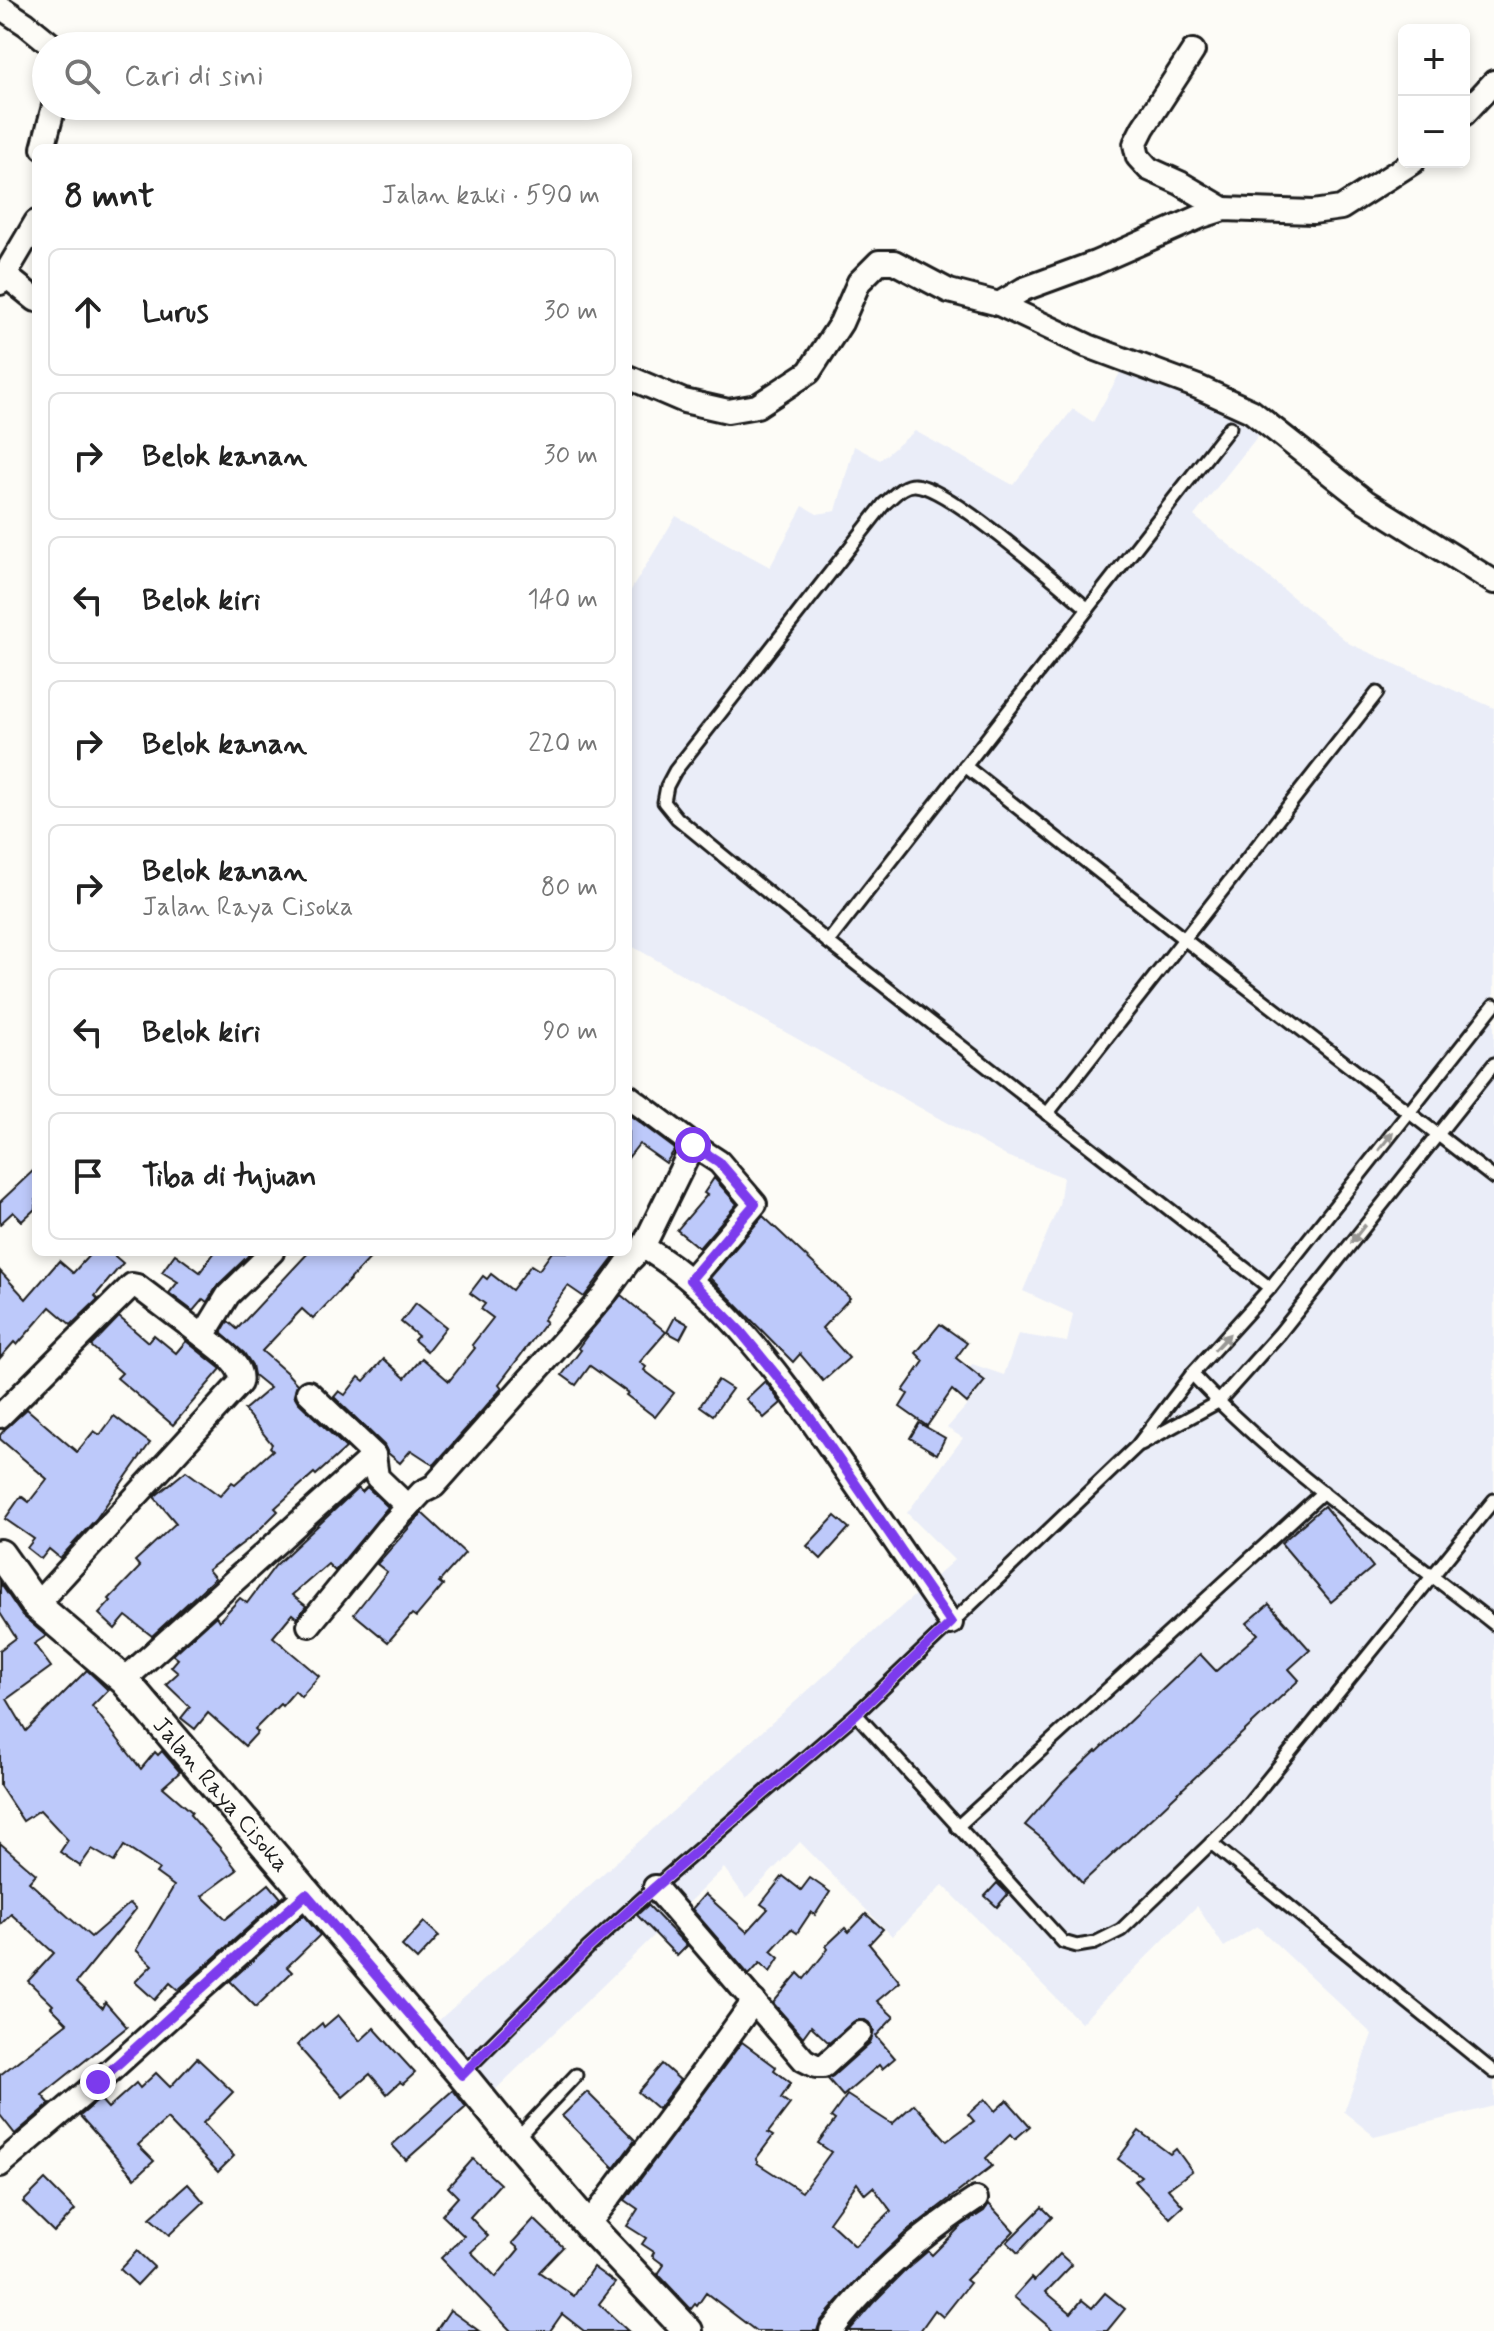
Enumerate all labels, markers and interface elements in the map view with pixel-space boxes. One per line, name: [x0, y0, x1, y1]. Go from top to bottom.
map controls: [1398, 24, 1470, 168]
button: +: [1398, 24, 1470, 96]
search box: [32, 32, 632, 120]
icon: search: [60, 54, 104, 98]
text: Cari di sini: [124, 57, 264, 96]
button: −: [1398, 96, 1470, 168]
text: 8 mnt: [64, 174, 154, 219]
text: Jalan kaki · 590 m: [382, 179, 600, 213]
icon: ahead: [66, 290, 110, 334]
text: Lurus: [142, 293, 209, 332]
text: 30 m: [544, 295, 598, 329]
icon: right: [66, 434, 110, 478]
text: Belok kanan: [142, 437, 307, 476]
text: 30 m: [544, 439, 598, 473]
icon: left: [66, 578, 110, 622]
text: Belok kiri: [142, 581, 260, 620]
text: 140 m: [527, 583, 598, 617]
icon: right: [66, 722, 110, 766]
text: Belok kanan: [142, 725, 307, 764]
text: 220 m: [528, 727, 598, 761]
text: Belok kanan: [142, 852, 307, 891]
icon: right: [66, 866, 110, 910]
text: 80 m: [541, 871, 598, 905]
text: Jalan Raya Cisoka: [142, 891, 353, 925]
icon: left: [66, 1010, 110, 1054]
text: Belok kiri: [142, 1013, 260, 1052]
text: 90 m: [543, 1015, 598, 1049]
route start: [675, 1127, 711, 1163]
one-way arrow: [1377, 1131, 1394, 1151]
icon: arrive: [66, 1154, 110, 1198]
text: Tiba di tujuan: [142, 1157, 317, 1196]
one-way arrow: [1351, 1224, 1367, 1244]
one-way arrow: [1212, 1333, 1230, 1352]
street label: Jalan Raya Cisoka: [145, 1711, 296, 1879]
route end: [80, 2064, 116, 2100]

